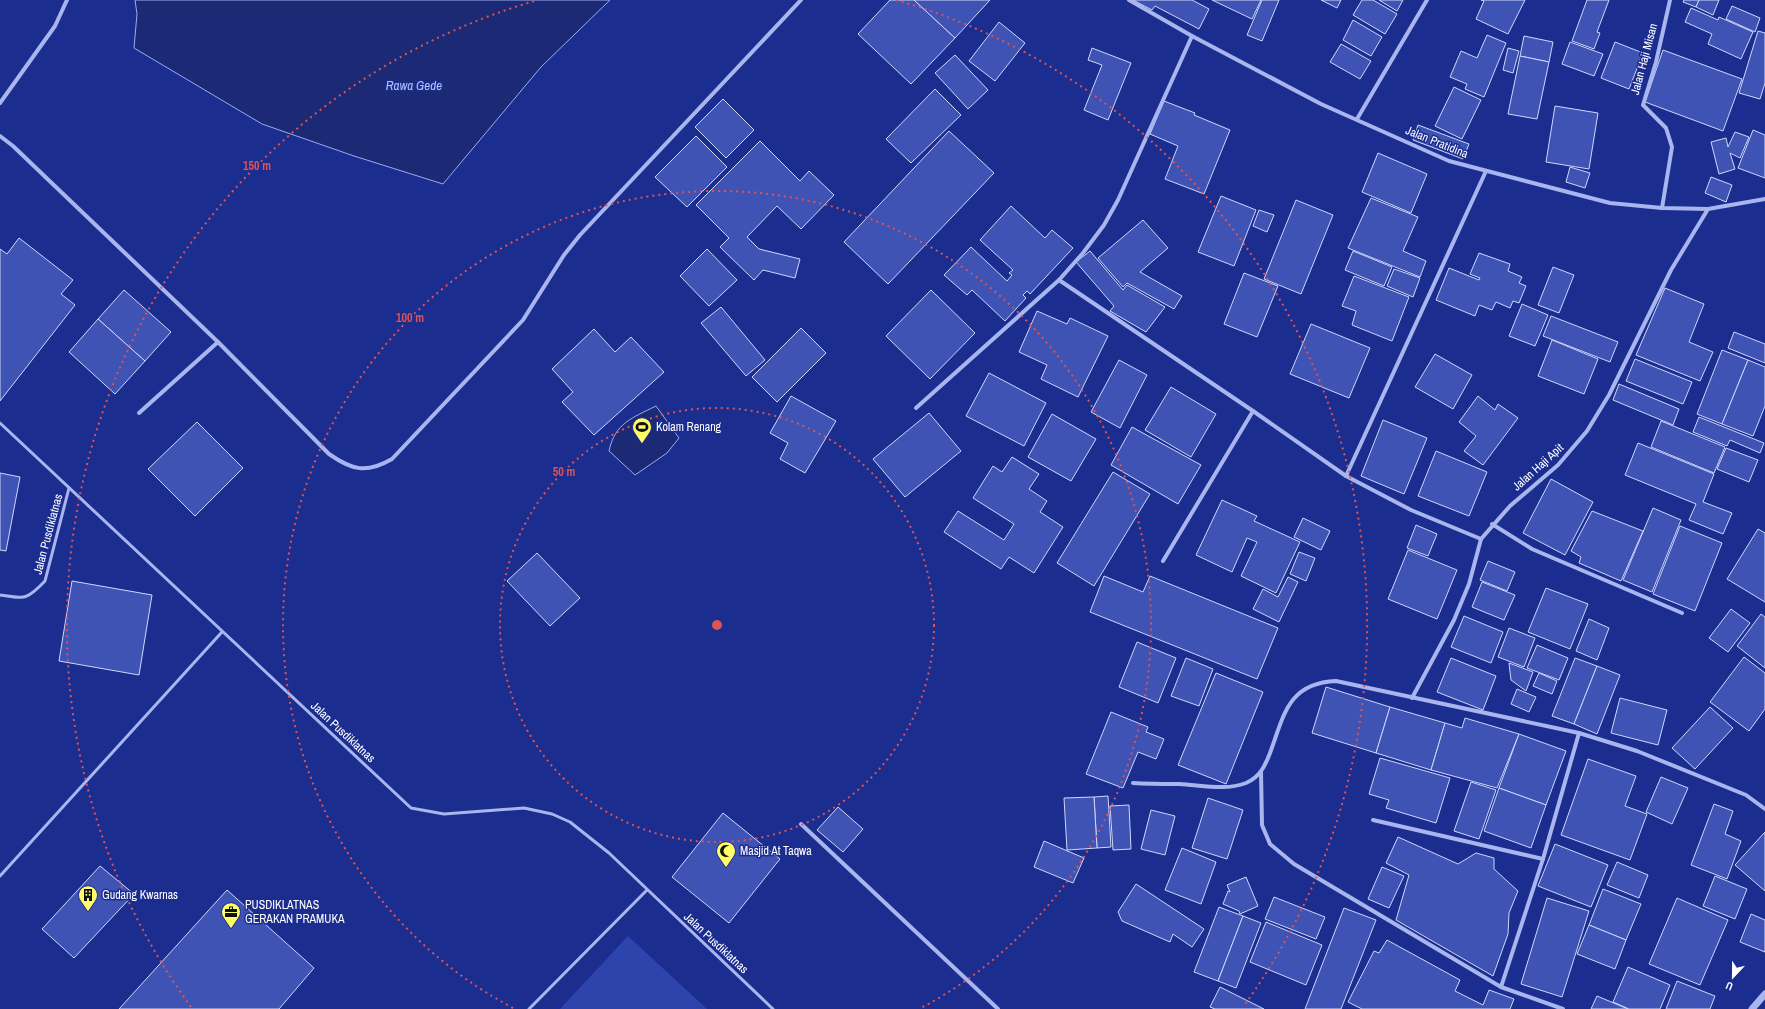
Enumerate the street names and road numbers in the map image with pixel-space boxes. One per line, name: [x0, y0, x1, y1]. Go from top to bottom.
street label: Jalan Haji Misan: [1627, 22, 1661, 96]
street label: Jalan Pratidina: [1403, 122, 1471, 162]
street label: Jalan Haji Apit: [1509, 440, 1567, 494]
street label: Jalan Pusdiklatnas: [30, 492, 66, 576]
street label: Jalan Pusdiklatnas: [307, 698, 379, 766]
street label: Jalan Pusdiklatnas: [680, 909, 752, 977]

